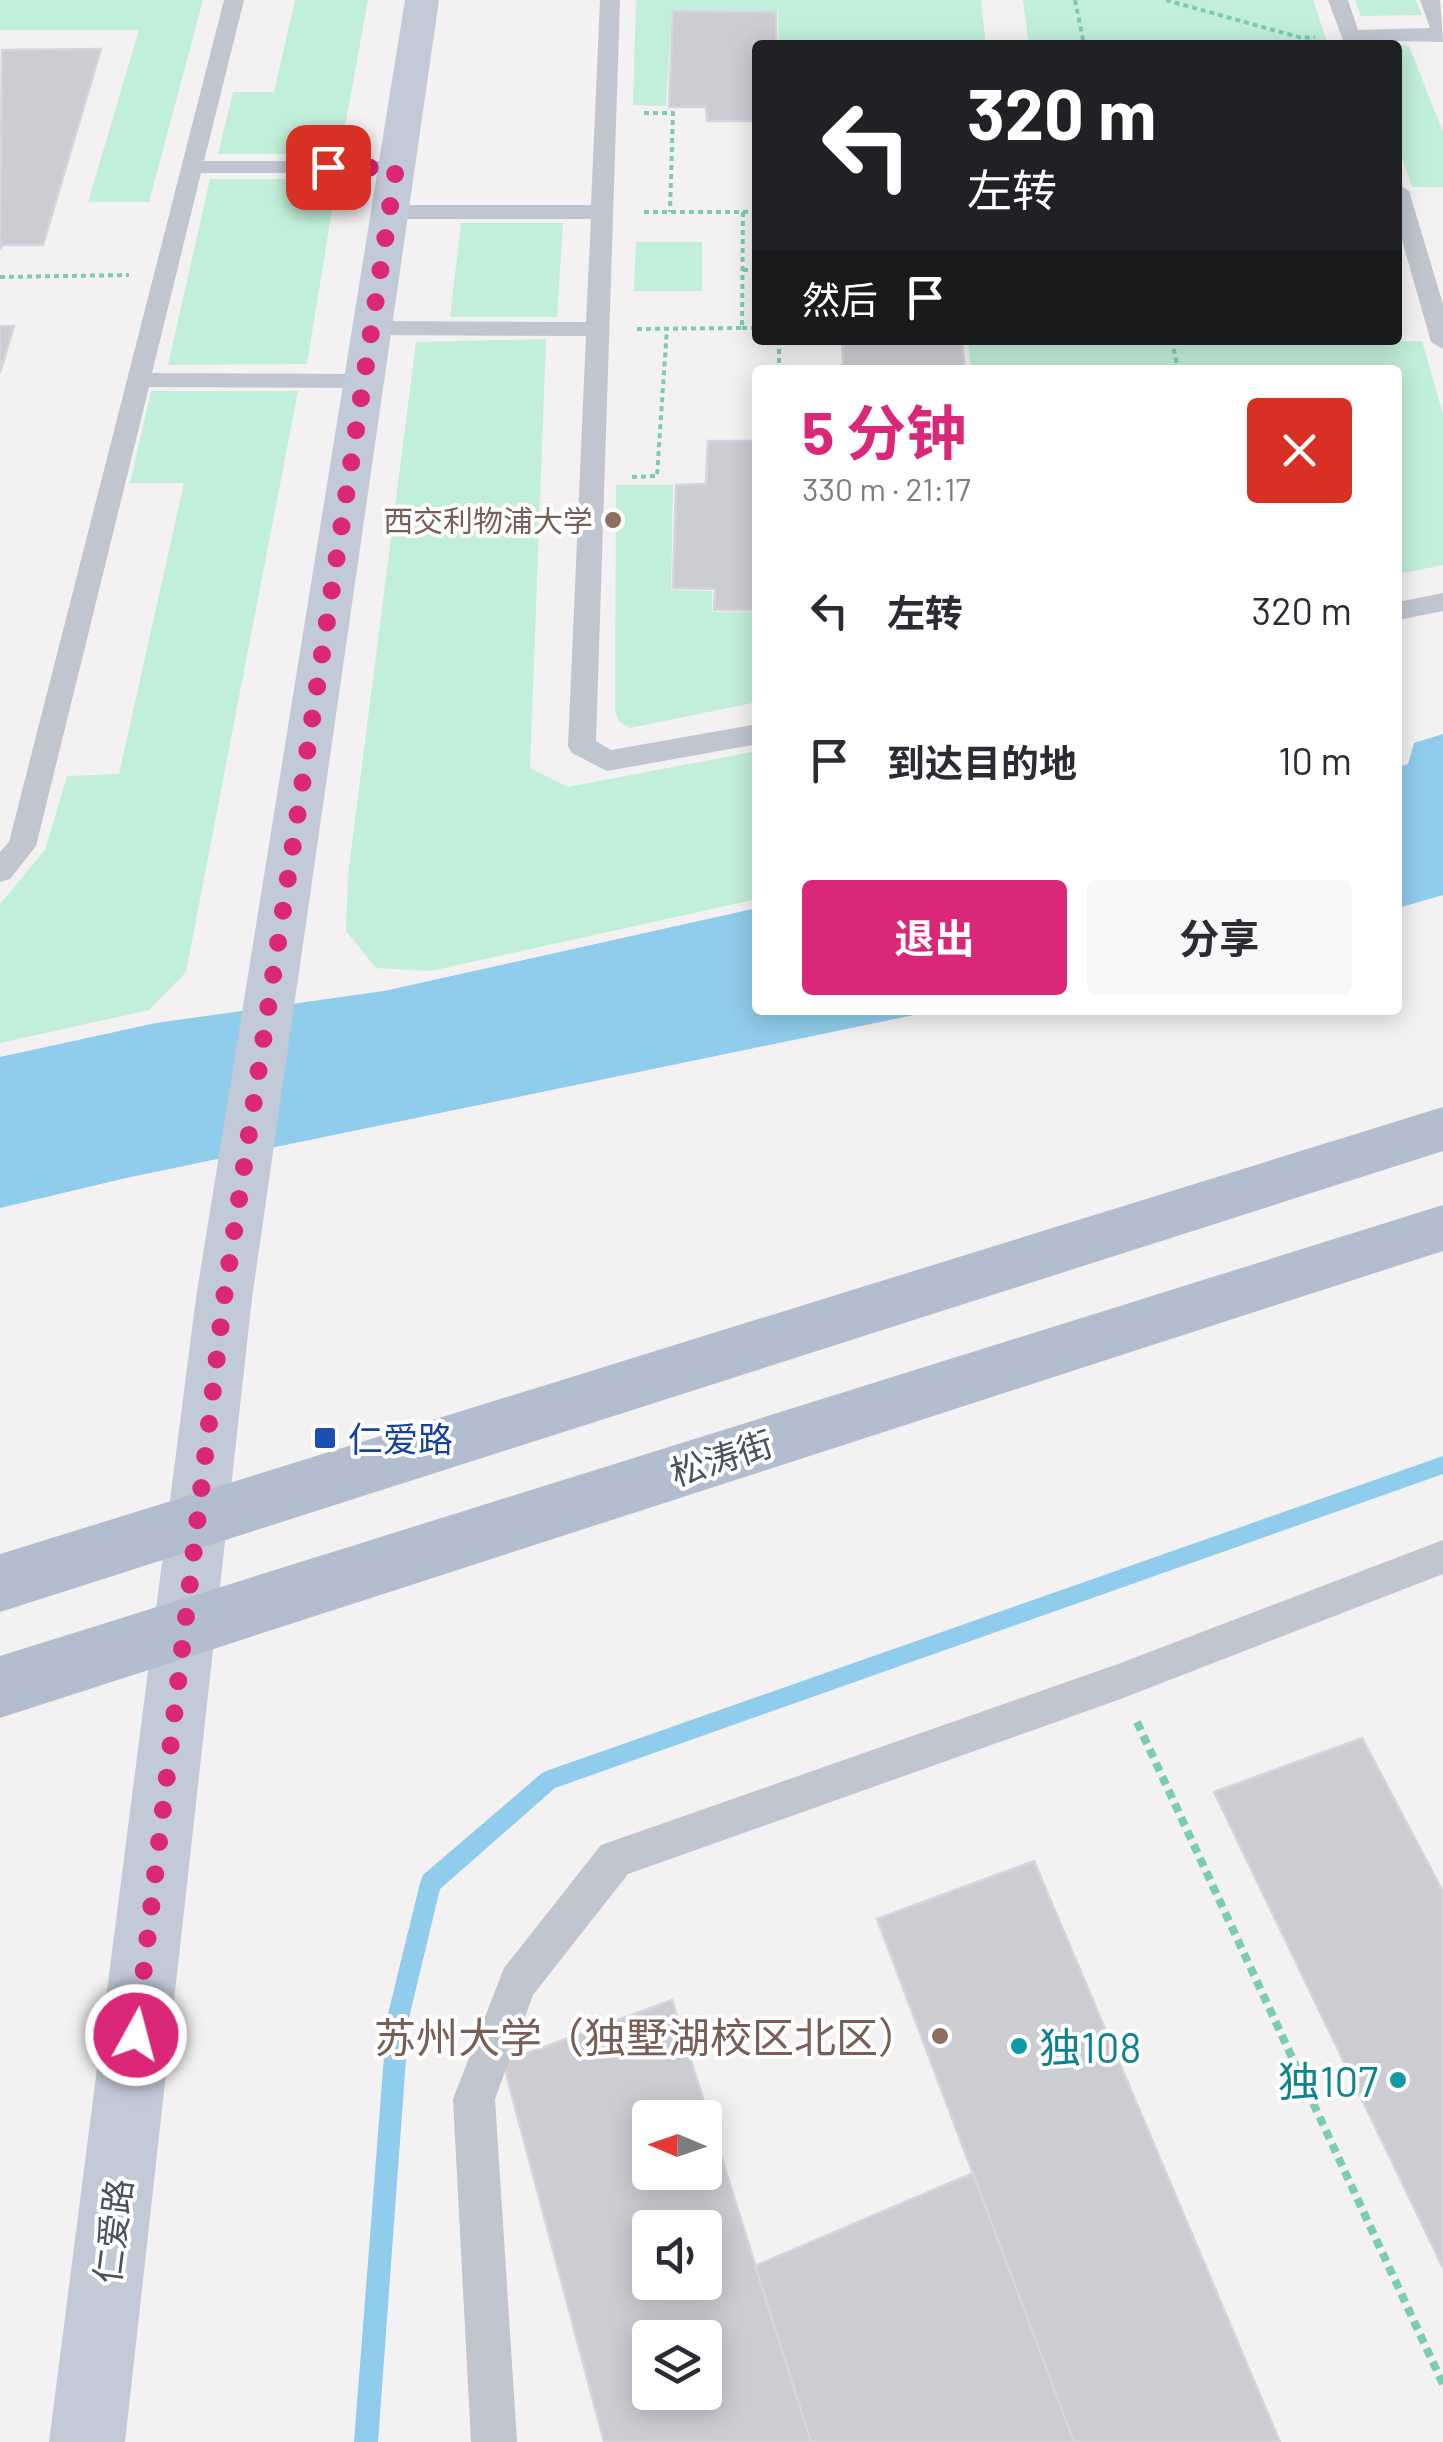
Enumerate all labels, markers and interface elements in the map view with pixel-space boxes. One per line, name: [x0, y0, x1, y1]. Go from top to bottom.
text: 320 m: [967, 70, 1156, 154]
icon: left: [802, 80, 932, 210]
pin: [286, 125, 371, 210]
icon: arrive: [301, 140, 356, 195]
text: 左转: [967, 162, 1057, 216]
icon: arrive: [898, 270, 953, 325]
text: 然后: [802, 276, 878, 322]
text: 5 分钟: [802, 395, 966, 467]
button: close: [1247, 398, 1352, 503]
text: 330 m · 21:17: [802, 469, 971, 507]
place label: 西交利物浦大学: [383, 502, 593, 538]
marker: 西交利物浦大学: [602, 509, 624, 531]
icon: left: [802, 583, 857, 638]
text: 320 m: [1252, 587, 1352, 633]
text: 左转: [887, 589, 963, 635]
icon: arrive: [802, 733, 857, 788]
text: 10 m: [1278, 737, 1352, 783]
text: 到达目的地: [887, 739, 1077, 785]
button: 退出: [802, 880, 1067, 995]
button: 分享: [1087, 880, 1352, 995]
place label: 仁爱路: [348, 1417, 453, 1459]
street label: 松涛街: [665, 1421, 777, 1493]
marker: 仁爱路: [312, 1425, 338, 1451]
position arrow: [84, 1983, 188, 2087]
place label: 苏州大学（独墅湖校区北区）: [374, 2011, 920, 2061]
place label: 独108: [1039, 2021, 1141, 2071]
marker: 苏州大学（独墅湖校区北区）: [929, 2025, 951, 2047]
marker: 独108: [1008, 2035, 1030, 2057]
place label: 独107: [1278, 2055, 1378, 2105]
marker: 独107: [1387, 2069, 1409, 2091]
north arrow: [632, 2100, 722, 2190]
map controls: [632, 2100, 722, 2410]
street label: 仁爱路: [85, 2176, 139, 2286]
button: sound: [632, 2210, 722, 2300]
button: layers: [632, 2320, 722, 2410]

